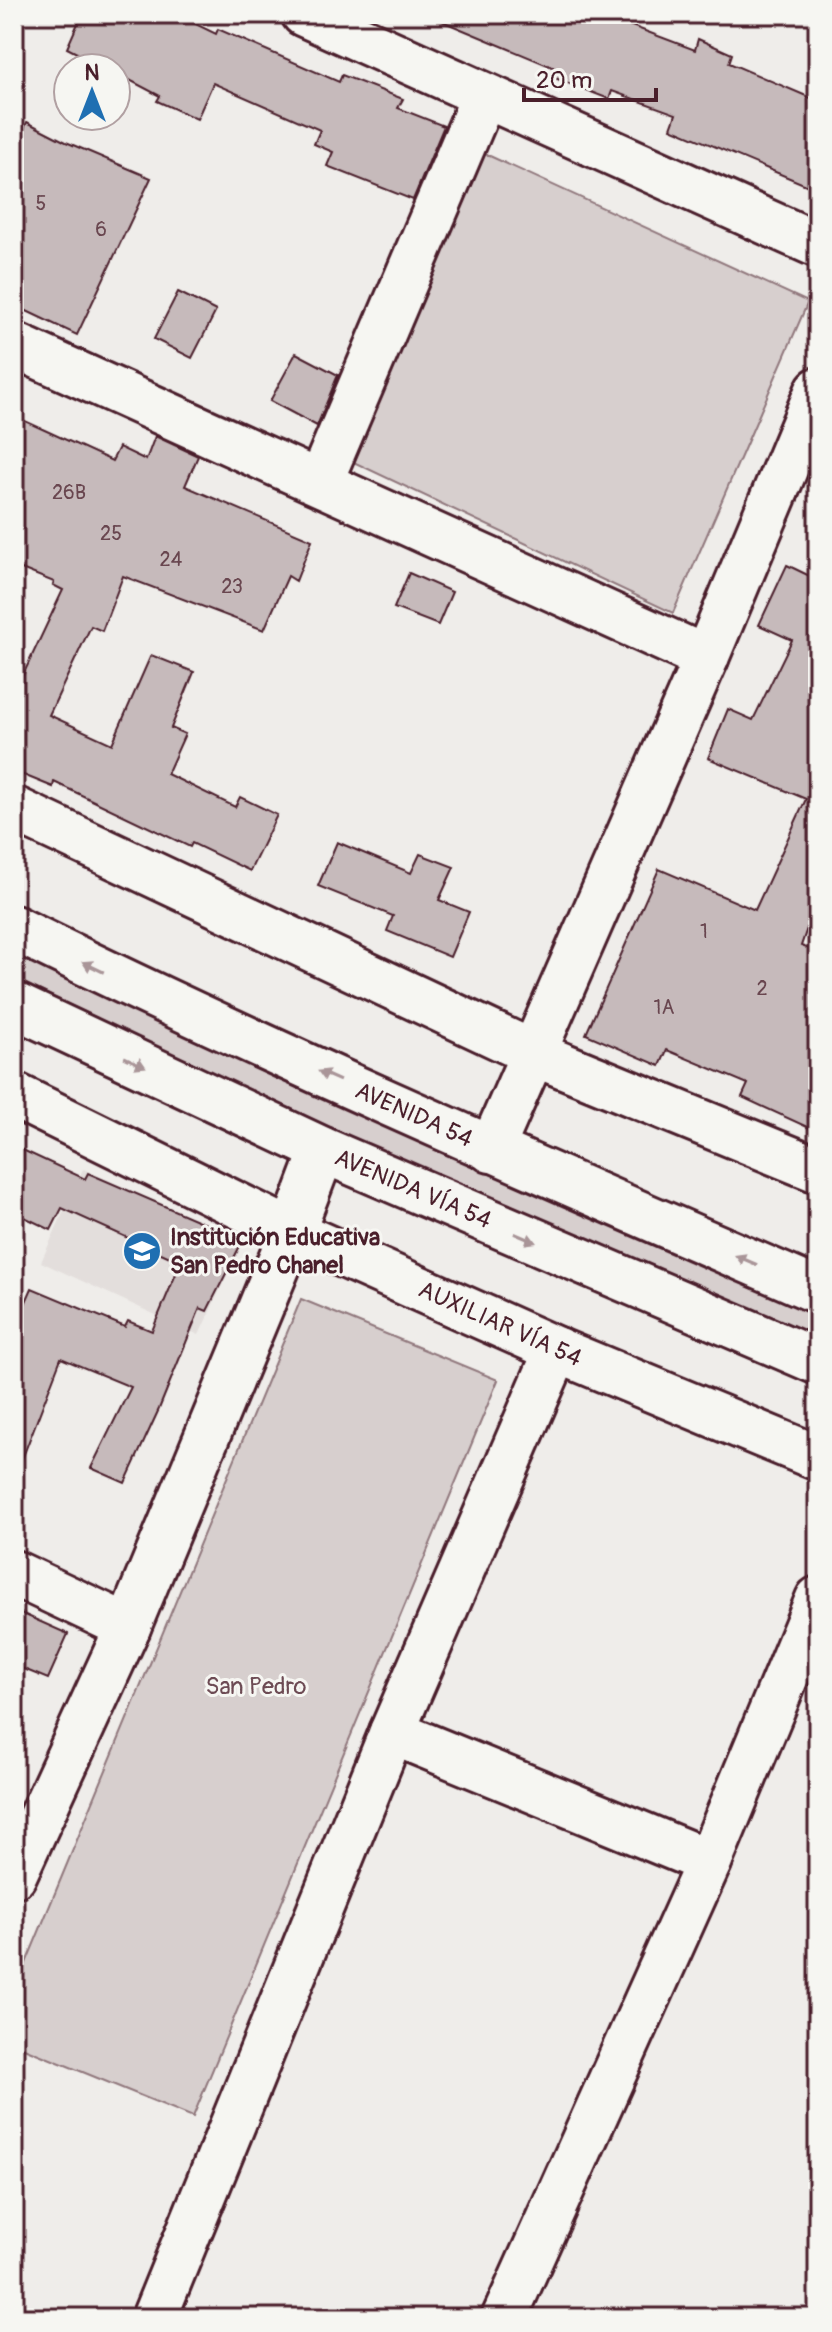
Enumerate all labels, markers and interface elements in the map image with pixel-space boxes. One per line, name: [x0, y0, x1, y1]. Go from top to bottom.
north arrow: [52, 52, 132, 132]
scale bar: [524, 52, 656, 102]
text: N: [85, 59, 100, 87]
text: 20 m: [536, 66, 592, 95]
house number: 5: [36, 191, 46, 216]
house number: 6: [95, 217, 107, 242]
house number: 26B: [52, 480, 86, 505]
house number: 25: [100, 521, 122, 546]
house number: 24: [160, 547, 183, 572]
house number: 23: [221, 574, 243, 599]
house number: 1: [700, 919, 708, 944]
one-way arrow: [82, 960, 105, 974]
house number: 2: [756, 976, 768, 1001]
house number: 1A: [654, 995, 674, 1020]
one-way arrow: [124, 1055, 147, 1069]
one-way arrow: [317, 1070, 341, 1083]
street label: AVENIDA 54: [351, 1076, 477, 1154]
street label: AVENIDA VÍA 54: [330, 1143, 496, 1235]
place label: Institución Educativa San Pedro Chanel: [170, 1223, 380, 1280]
school or university icon: Institución Educativa San Pedro Chanel: [121, 1230, 163, 1272]
one-way arrow: [513, 1231, 537, 1244]
one-way arrow: [735, 1254, 758, 1267]
street label: AUXILIAR VÍA 54: [414, 1275, 586, 1373]
park label: San Pedro: [205, 1672, 307, 1701]

